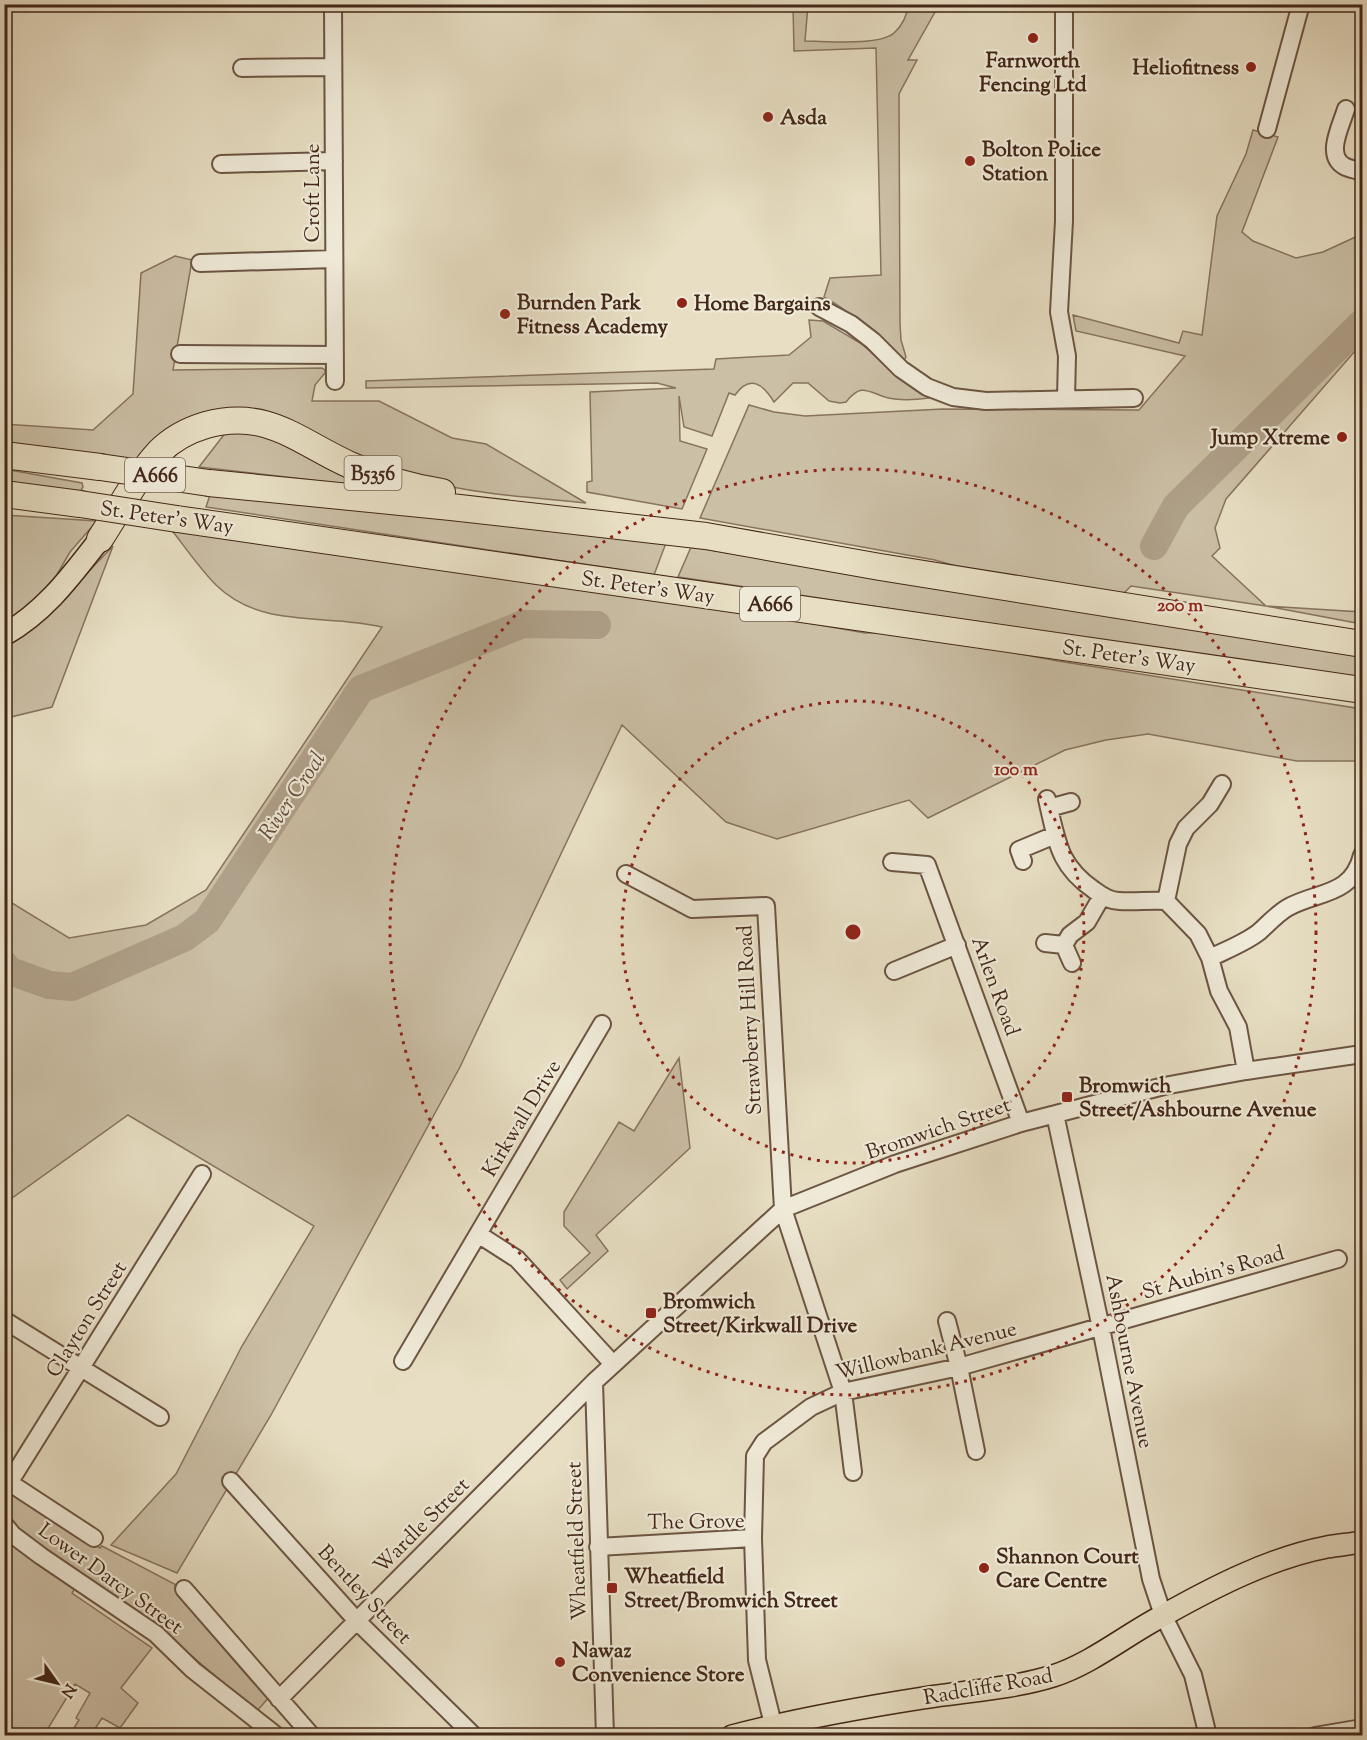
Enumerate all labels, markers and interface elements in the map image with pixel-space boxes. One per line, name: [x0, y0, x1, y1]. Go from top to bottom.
marker: Farnworth Fencing Ltd: [1026, 31, 1040, 45]
place label: Farnworth Fencing Ltd: [979, 47, 1087, 101]
place label: Heliofitness: [1132, 54, 1239, 84]
marker: Heliofitness: [1244, 60, 1258, 74]
place label: Asda: [780, 104, 827, 134]
marker: Asda: [761, 110, 775, 124]
place label: Bolton Police Station: [982, 136, 1101, 190]
street label: Croft Lane: [299, 143, 329, 243]
marker: Bolton Police Station: [963, 154, 977, 168]
place label: Burnden Park Fitness Academy: [517, 289, 668, 343]
place label: Home Bargains: [694, 290, 831, 320]
marker: Home Bargains: [675, 296, 689, 310]
marker: Burnden Park Fitness Academy: [498, 307, 512, 321]
place label: Jump Xtreme: [1209, 424, 1330, 454]
marker: Jump Xtreme: [1335, 430, 1349, 444]
road number: B5356: [344, 456, 401, 490]
road number: A666: [125, 458, 185, 492]
street label: St. Peter's Way: [98, 495, 236, 543]
street label: St. Peter's Way: [579, 565, 717, 613]
road number: A666: [740, 587, 800, 621]
text: 200 m: [1157, 594, 1203, 620]
street label: St. Peter's Way: [1060, 634, 1198, 682]
water label: River Croal: [252, 746, 335, 847]
text: 100 m: [994, 758, 1038, 784]
centre of rings: [843, 922, 863, 942]
street label: Strawberry Hill Road: [731, 924, 771, 1116]
street label: Arlen Road: [962, 933, 1026, 1041]
street label: Kirkwall Drive: [476, 1055, 570, 1183]
place label: Bromwich Street/Ashbourne Avenue: [1079, 1072, 1317, 1126]
marker: Bromwich Street/Ashbourne Avenue: [1060, 1090, 1074, 1104]
street label: Bromwich Street: [862, 1091, 1015, 1169]
street label: St Aubin's Road: [1139, 1239, 1288, 1309]
street label: Clayton Street: [40, 1256, 136, 1384]
street label: Ashbourne Avenue: [1096, 1272, 1160, 1451]
place label: Bromwich Street/Kirkwall Drive: [663, 1288, 858, 1342]
marker: Bromwich Street/Kirkwall Drive: [644, 1306, 658, 1320]
street label: Willowbank Avenue: [833, 1315, 1020, 1389]
street label: Wheatfield Street: [560, 1461, 596, 1621]
street label: Wardle Street: [367, 1471, 477, 1581]
street label: The Grove: [647, 1507, 745, 1539]
street label: Lower Darcy Street: [31, 1517, 189, 1643]
street label: Bentley Street: [309, 1539, 418, 1652]
place label: Shannon Court Care Centre: [996, 1543, 1139, 1597]
marker: Shannon Court Care Centre: [977, 1561, 991, 1575]
place label: Wheatfield Street/Bromwich Street: [624, 1563, 838, 1617]
marker: Wheatfield Street/Bromwich Street: [605, 1581, 619, 1595]
place label: Nawaz Convenience Store: [572, 1637, 745, 1691]
north arrow: [27, 1653, 87, 1713]
marker: Nawaz Convenience Store: [553, 1655, 567, 1669]
street label: Radcliffe Road: [921, 1662, 1056, 1714]
text: N: [54, 1678, 80, 1702]

